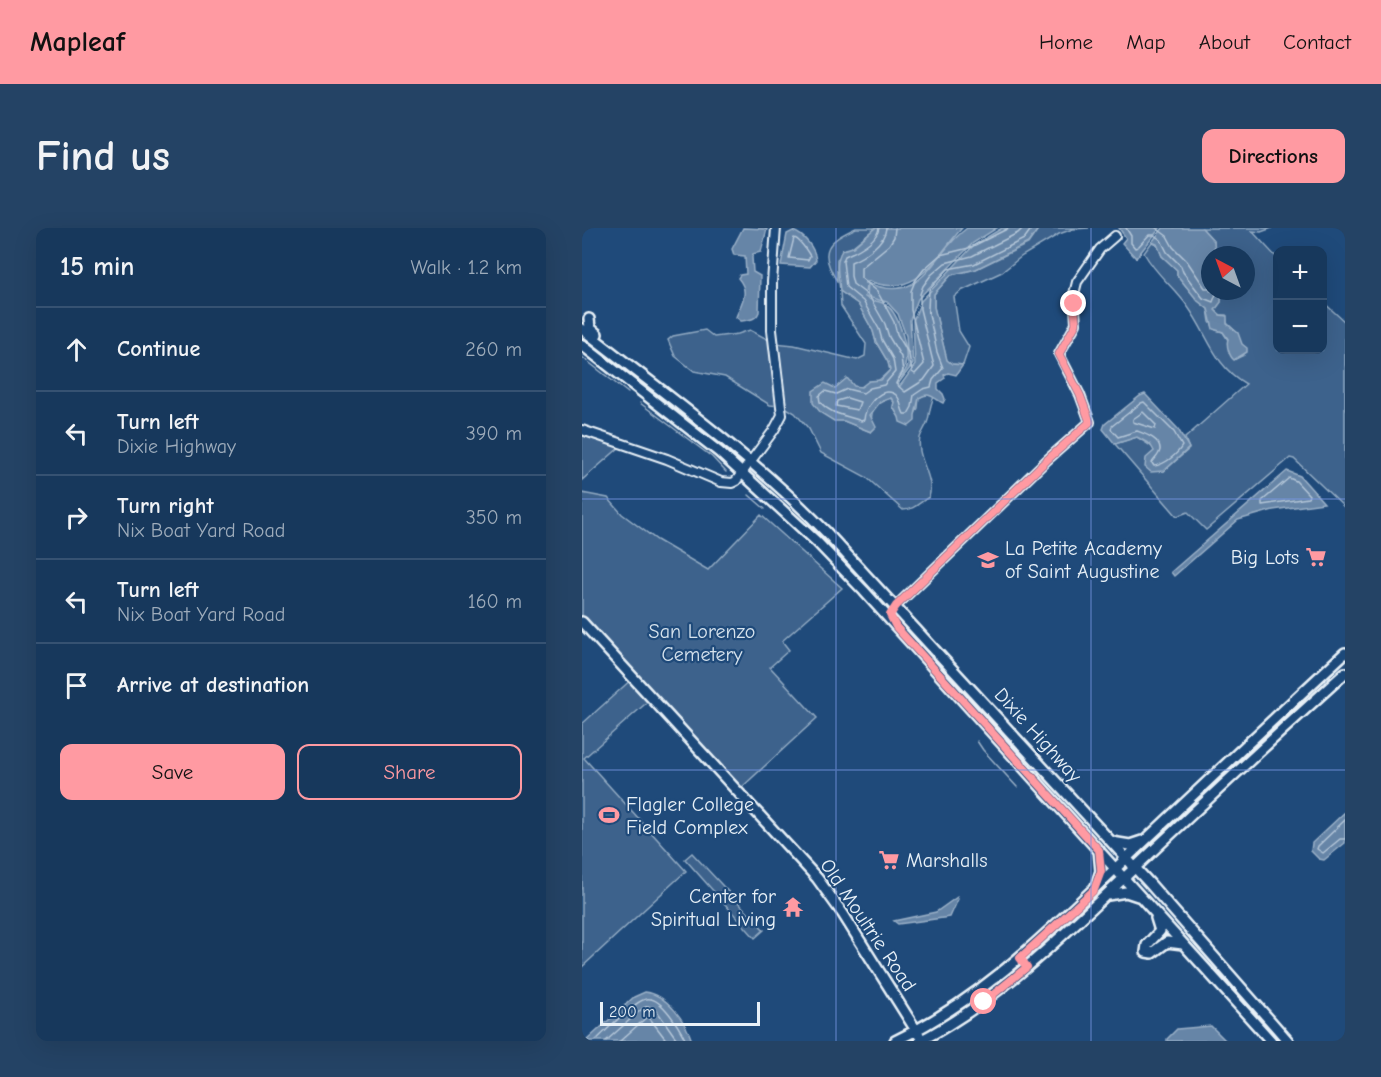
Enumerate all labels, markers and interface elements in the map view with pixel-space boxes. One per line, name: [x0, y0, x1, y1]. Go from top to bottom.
text: Mapleaf: [30, 26, 125, 58]
text: Home: [1039, 30, 1093, 54]
text: Map: [1126, 30, 1166, 54]
text: About: [1199, 30, 1250, 54]
text: Contact: [1283, 30, 1351, 54]
button: Directions: [1202, 129, 1345, 183]
text: Find us: [36, 132, 170, 181]
north arrow: [1201, 246, 1255, 300]
map controls: [1273, 246, 1327, 354]
button: +: [1273, 246, 1327, 300]
text: 15 min: [60, 252, 134, 282]
text: Walk · 1.2 km: [410, 256, 522, 279]
route end: [1060, 290, 1086, 316]
button: −: [1273, 300, 1327, 354]
icon: ahead: [60, 333, 93, 366]
text: Continue: [117, 336, 200, 362]
text: 260 m: [465, 338, 522, 361]
text: Turn left: [117, 409, 199, 435]
icon: left: [60, 417, 93, 450]
text: 390 m: [466, 422, 522, 445]
text: Dixie Highway: [117, 435, 236, 458]
text: Turn right: [117, 493, 214, 519]
icon: right: [60, 501, 93, 534]
text: 350 m: [466, 506, 522, 529]
text: Nix Boat Yard Road: [117, 519, 285, 542]
place label: La Petite Academy of Saint Augustine: [1005, 537, 1162, 583]
supermarket icon: Big Lots: [1304, 545, 1328, 569]
place label: Big Lots: [1231, 546, 1299, 569]
school or university icon: La Petite Academy of Saint Augustine: [976, 548, 1000, 572]
text: Turn left: [117, 577, 199, 603]
icon: left: [60, 585, 93, 618]
text: 160 m: [468, 590, 522, 613]
text: Nix Boat Yard Road: [117, 603, 285, 626]
park label: San Lorenzo Cemetery: [649, 620, 755, 666]
icon: arrive: [60, 669, 93, 702]
text: Arrive at destination: [117, 672, 309, 698]
street label: Dixie Highway: [990, 683, 1086, 787]
button: Save: [60, 744, 285, 800]
button: Share: [297, 744, 522, 800]
place label: Flagler College Field Complex: [626, 793, 754, 839]
sports icon: Flagler College Field Complex: [597, 803, 621, 827]
supermarket icon: Marshalls: [877, 848, 901, 872]
place label: Marshalls: [906, 849, 987, 872]
street label: Old Moultrie Road: [815, 855, 921, 995]
place label: Center for Spiritual Living: [651, 885, 776, 931]
temple icon: Center for Spiritual Living: [781, 895, 805, 919]
route start: [970, 988, 996, 1014]
scale bar: [600, 999, 760, 1026]
text: 200 m: [609, 1003, 655, 1021]

